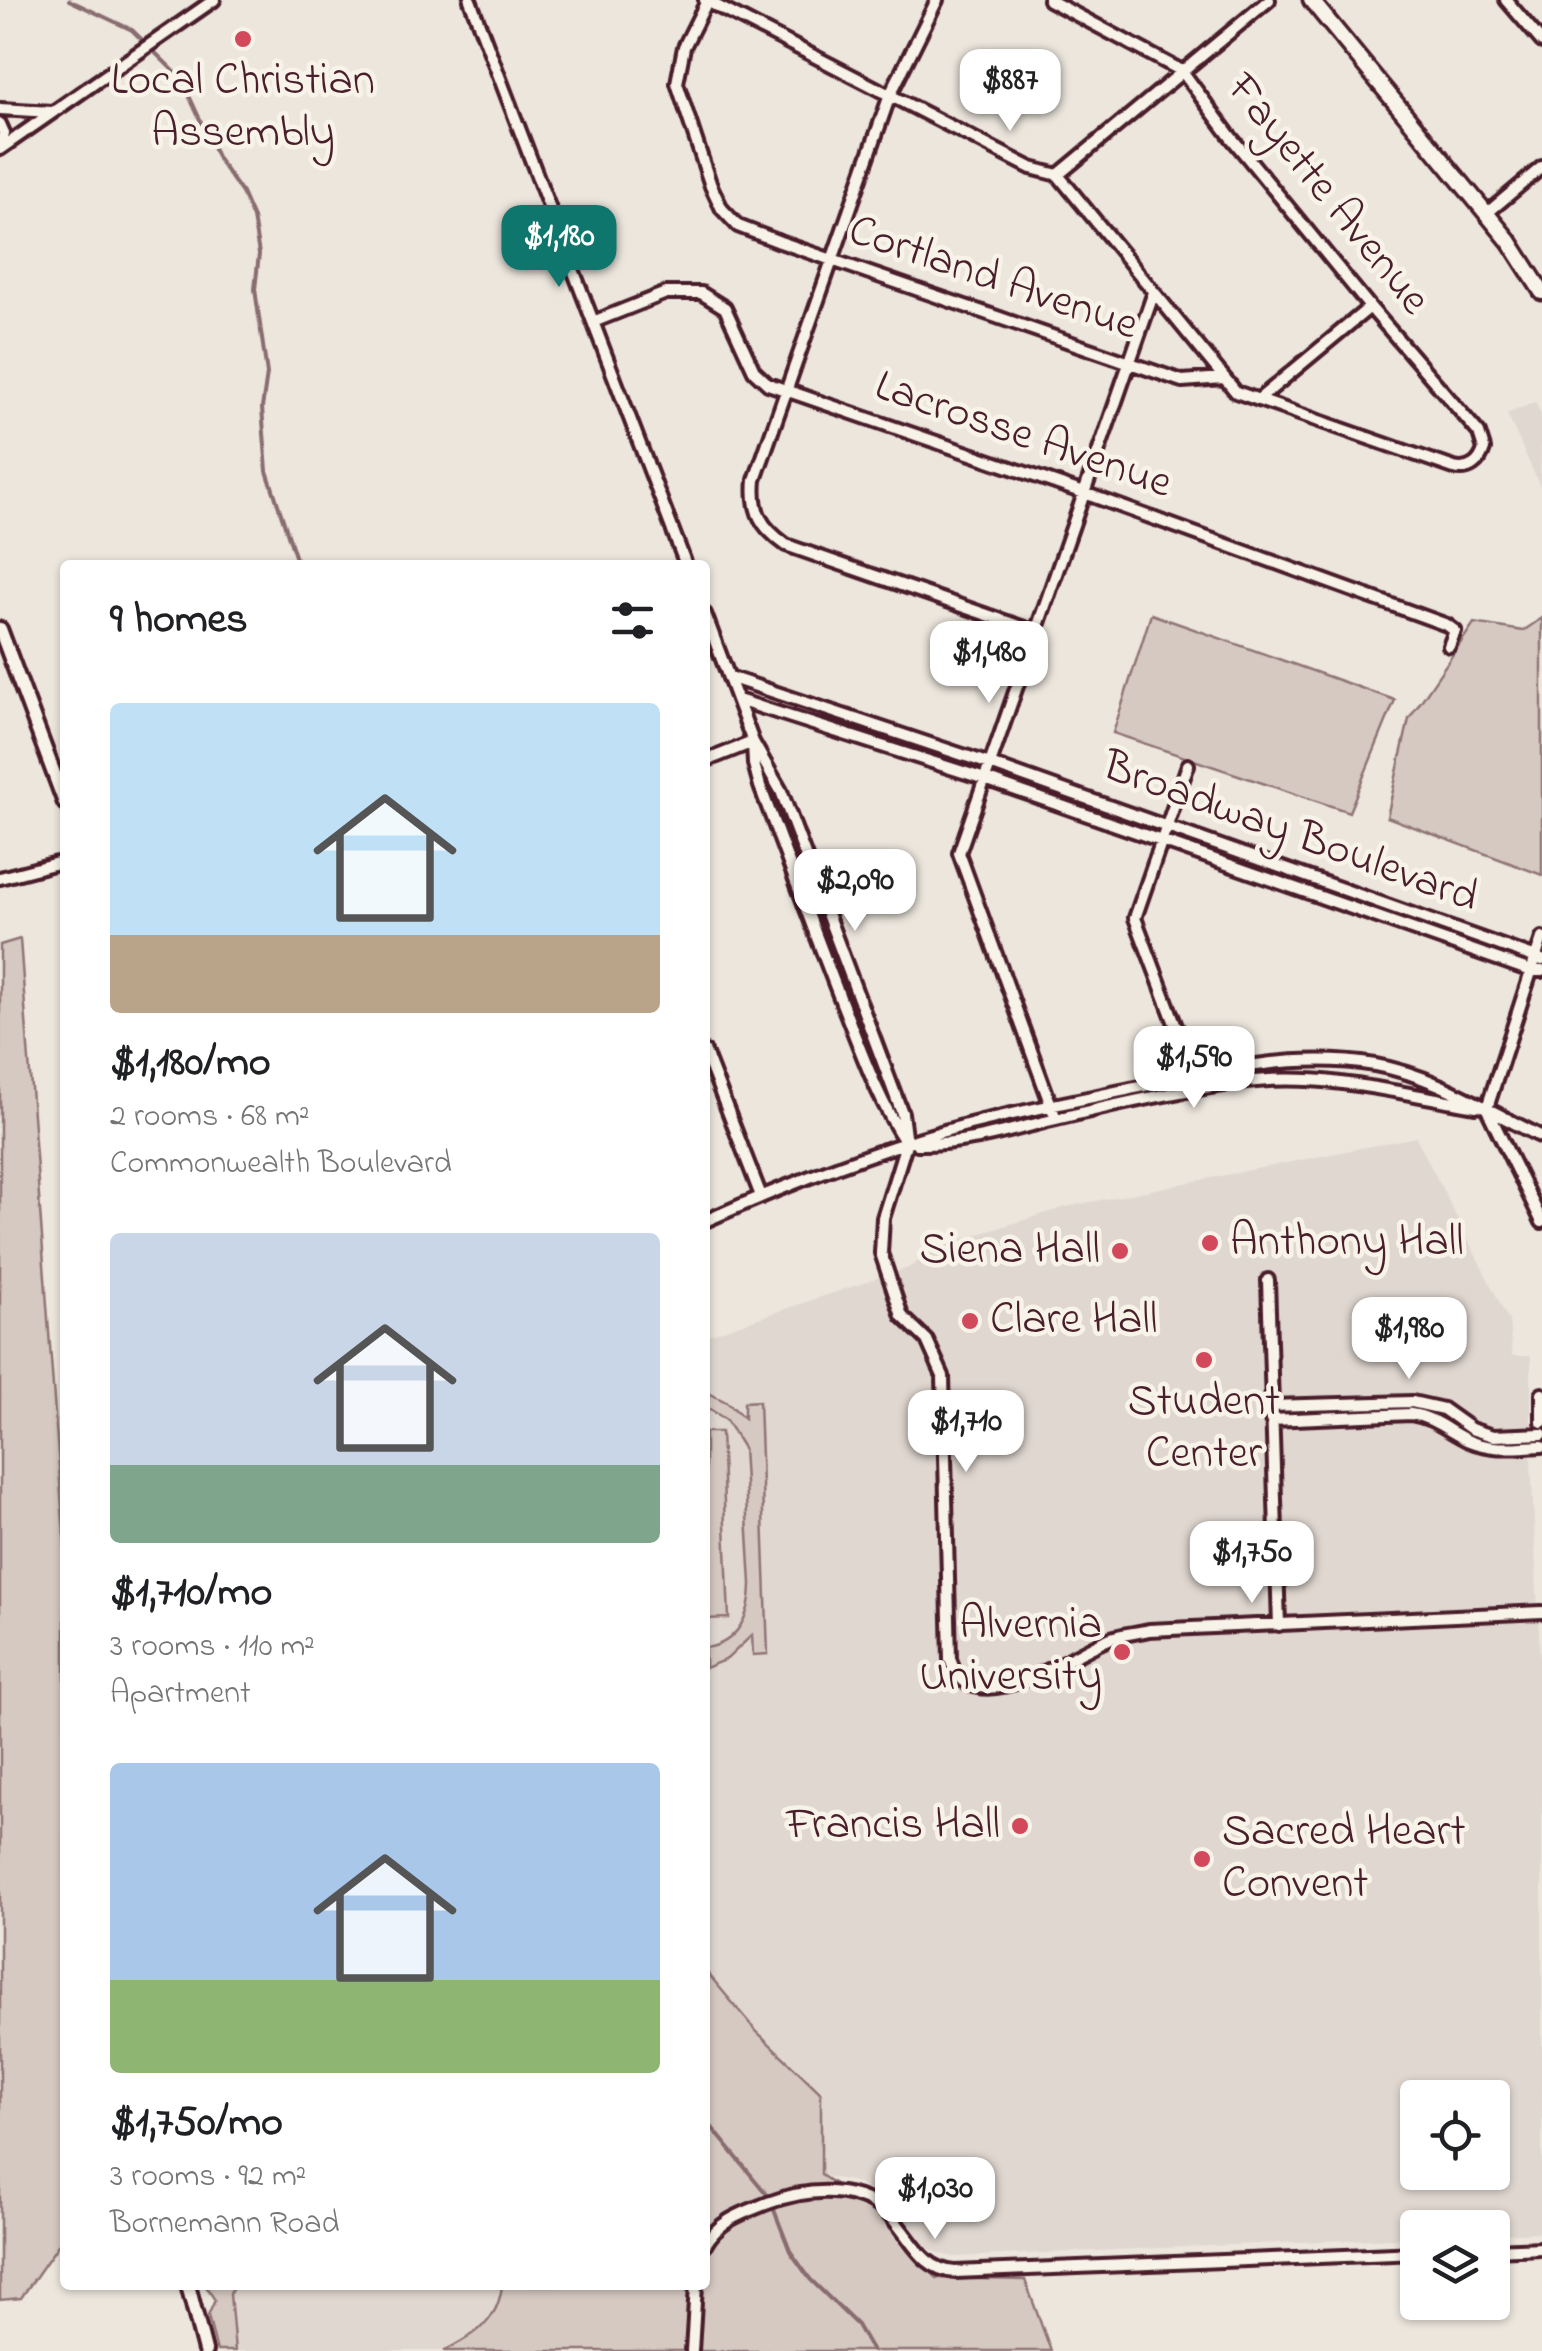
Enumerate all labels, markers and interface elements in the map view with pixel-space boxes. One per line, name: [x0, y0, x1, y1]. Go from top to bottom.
marker: Local Christian Assembly: [232, 28, 254, 50]
place label: Local Christian Assembly: [111, 49, 375, 167]
pin: $887: [951, 49, 1069, 134]
text: $887: [982, 58, 1038, 105]
street label: Fayette Avenue: [1208, 59, 1446, 331]
street label: Cortland Avenue: [839, 199, 1147, 360]
pin: $1,180: [478, 205, 640, 290]
text: $1,180: [523, 214, 595, 261]
street label: Lacrosse Avenue: [866, 354, 1181, 518]
text: 9 homes: [110, 590, 248, 651]
icon: filters: [605, 593, 660, 648]
pin: $1,480: [908, 621, 1070, 706]
text: $1,480: [952, 630, 1026, 677]
street label: Broadway Boulevard: [1092, 734, 1487, 932]
icon: home: [295, 768, 475, 948]
pin: $2,090: [774, 849, 936, 934]
text: $2,090: [816, 858, 894, 905]
pin: $1,590: [1113, 1026, 1275, 1111]
text: $1,180/mo: [110, 1033, 271, 1094]
text: $1,590: [1156, 1035, 1232, 1082]
text: 2 rooms · 68 m²: [110, 1094, 309, 1141]
text: Commonwealth Boulevard: [110, 1141, 452, 1188]
place label: Anthony Hall: [1230, 1210, 1464, 1276]
place label: Siena Hall: [920, 1218, 1100, 1284]
marker: Anthony Hall: [1199, 1232, 1221, 1254]
marker: Siena Hall: [1109, 1240, 1131, 1262]
place label: Clare Hall: [990, 1288, 1158, 1354]
pin: $1,980: [1328, 1297, 1490, 1382]
icon: home: [295, 1298, 475, 1478]
text: $1,980: [1374, 1306, 1444, 1353]
marker: Clare Hall: [959, 1310, 981, 1332]
marker: Student Center: [1193, 1349, 1215, 1371]
place label: Student Center: [1128, 1370, 1280, 1488]
pin: $1,710: [885, 1390, 1047, 1475]
text: $1,710: [930, 1399, 1002, 1446]
pin: $1,750: [1171, 1521, 1333, 1606]
text: $1,750: [1212, 1530, 1292, 1577]
text: $1,710/mo: [110, 1563, 272, 1624]
place label: Alvernia University: [919, 1593, 1102, 1711]
text: 3 rooms · 110 m²: [110, 1624, 315, 1671]
marker: Alvernia University: [1111, 1641, 1133, 1663]
text: Apartment: [110, 1671, 251, 1718]
place label: Francis Hall: [785, 1793, 1000, 1859]
place label: Sacred Heart Convent: [1222, 1800, 1466, 1918]
marker: Francis Hall: [1009, 1815, 1031, 1837]
icon: home: [295, 1828, 475, 2008]
marker: Sacred Heart Convent: [1191, 1848, 1213, 1870]
map controls: [1400, 2080, 1510, 2320]
button: locate: [1400, 2080, 1510, 2190]
text: $1,750/mo: [110, 2093, 283, 2154]
text: 3 rooms · 92 m²: [110, 2154, 306, 2201]
pin: $1,030: [854, 2157, 1016, 2242]
text: $1,030: [897, 2166, 973, 2213]
text: Bornemann Road: [110, 2201, 339, 2248]
button: layers: [1400, 2210, 1510, 2320]

